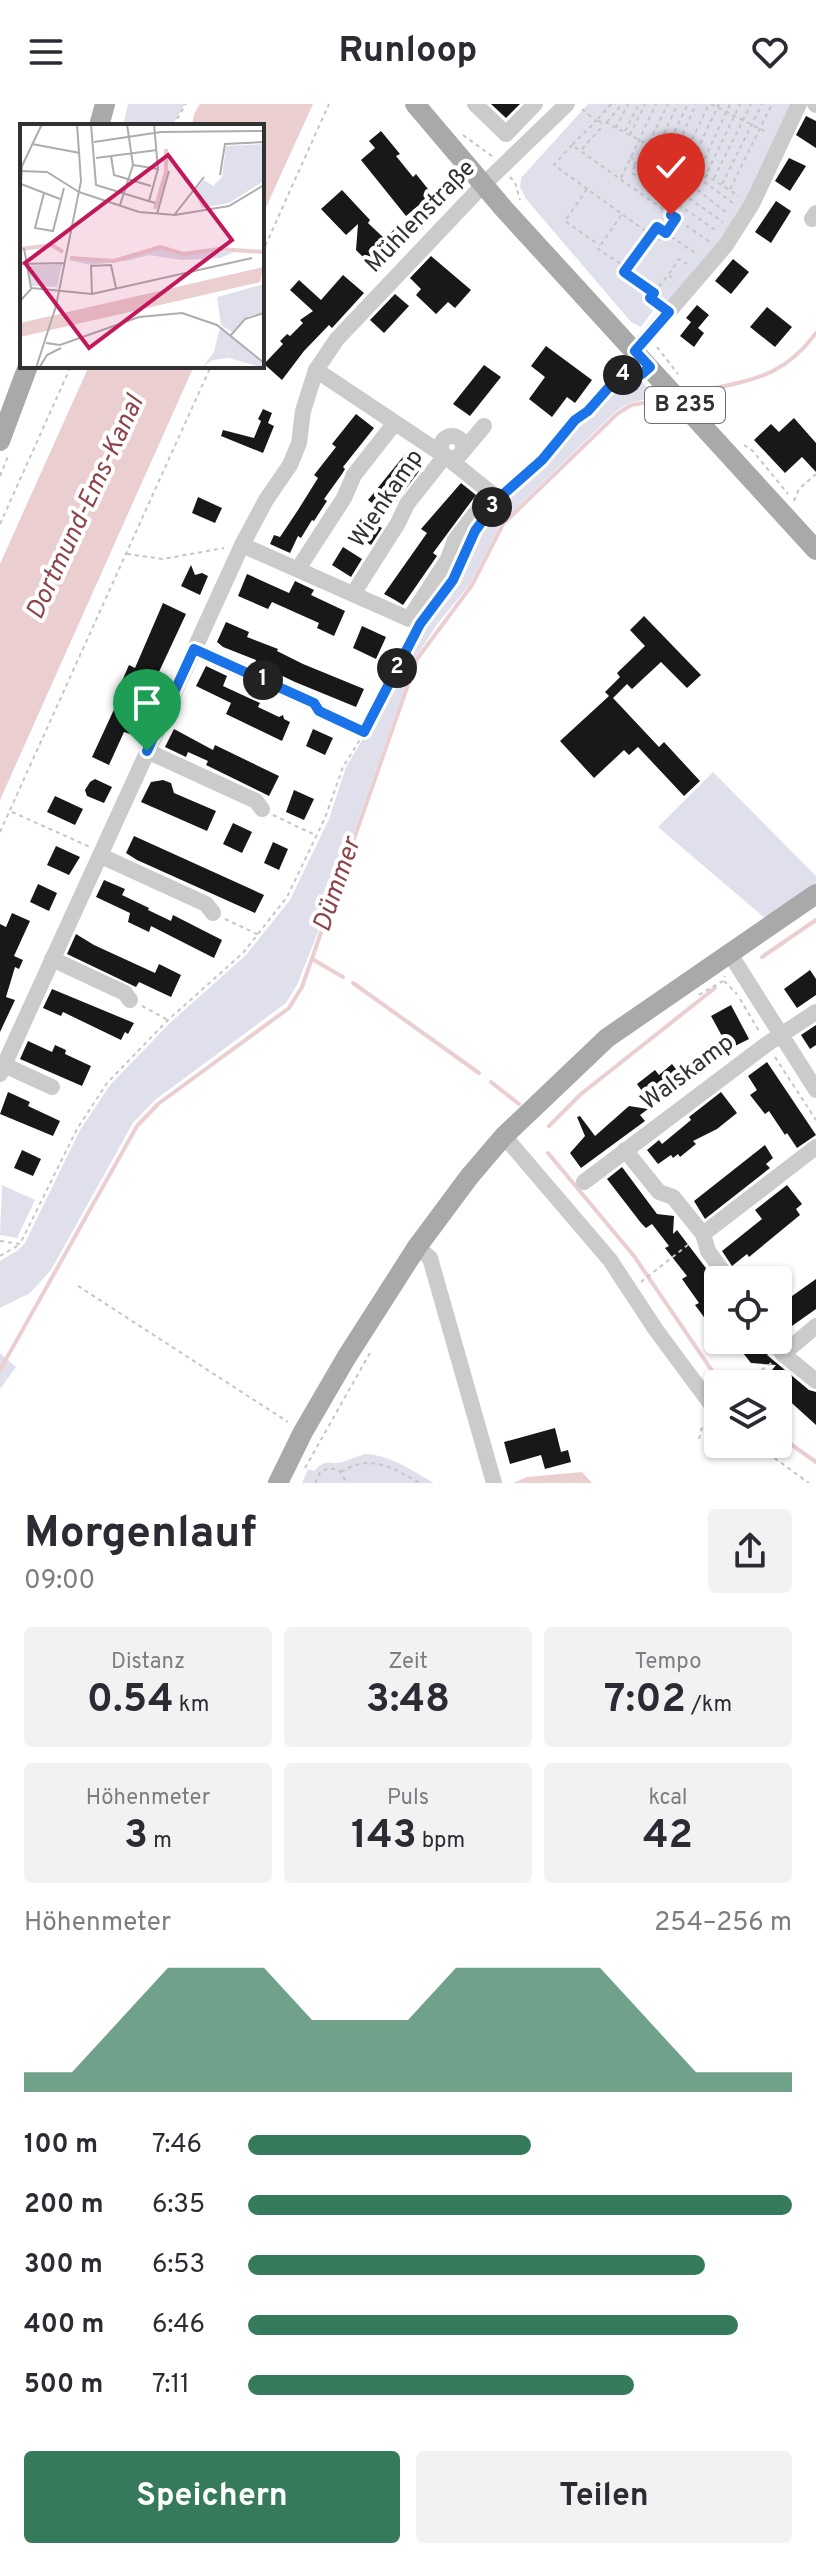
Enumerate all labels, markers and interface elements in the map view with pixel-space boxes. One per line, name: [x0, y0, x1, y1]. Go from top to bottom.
text: Runloop: [339, 29, 477, 75]
icon: menu: [24, 30, 68, 74]
icon: heart: [748, 30, 792, 74]
inset map: [20, 124, 264, 368]
pin: [637, 133, 705, 215]
icon: check: [649, 145, 693, 189]
street label: Mühlenstraße: [359, 154, 483, 280]
pin: 4: [603, 355, 643, 395]
text: 4: [616, 361, 630, 388]
road number: B 235: [645, 387, 725, 423]
water label: Dortmund-Ems-Kanal: [20, 390, 153, 625]
street label: Wienkamp: [343, 444, 431, 554]
pin: 3: [472, 487, 512, 527]
text: 3: [485, 493, 499, 520]
pin: 2: [377, 648, 417, 688]
text: 2: [390, 654, 404, 681]
pin: 1: [243, 660, 283, 700]
text: 1: [259, 666, 267, 693]
pin: [113, 669, 181, 751]
icon: arrive: [125, 681, 169, 725]
water label: Dümmer: [307, 832, 370, 936]
street label: Walskamp: [635, 1028, 741, 1118]
map controls: [704, 1266, 792, 1458]
button: locate: [704, 1266, 792, 1354]
button: layers: [704, 1370, 792, 1458]
text: Morgenlauf: [24, 1507, 256, 1563]
button: share: [708, 1509, 792, 1593]
text: 09:00: [24, 1565, 95, 1598]
text: Distanz: [111, 1649, 185, 1676]
text: Zeit: [388, 1649, 428, 1676]
text: Tempo: [635, 1649, 701, 1676]
text: 0.54: [87, 1676, 174, 1726]
text: 3:48: [366, 1676, 450, 1726]
text: 7:02: [604, 1676, 686, 1726]
text: km: [174, 1692, 209, 1719]
text: /km: [686, 1692, 732, 1719]
text: Höhenmeter: [86, 1785, 210, 1812]
text: Puls: [387, 1785, 429, 1812]
text: kcal: [648, 1785, 688, 1812]
text: 3: [124, 1812, 148, 1862]
text: 143: [351, 1812, 417, 1862]
text: 42: [643, 1812, 693, 1862]
text: m: [148, 1828, 172, 1855]
text: bpm: [417, 1828, 465, 1855]
text: Höhenmeter: [24, 1907, 171, 1940]
text: 254–256 m: [654, 1907, 792, 1940]
text: 100 m: [24, 2129, 98, 2162]
text: 7:46: [152, 2129, 202, 2162]
text: 200 m: [24, 2189, 103, 2222]
text: 6:35: [152, 2189, 205, 2222]
text: 300 m: [24, 2249, 103, 2282]
text: 6:53: [152, 2249, 205, 2282]
text: 400 m: [24, 2309, 104, 2342]
text: 6:46: [152, 2309, 205, 2342]
text: 500 m: [24, 2369, 103, 2402]
text: 7:11: [152, 2369, 190, 2402]
button: Speichern: [24, 2451, 400, 2543]
button: Teilen: [416, 2451, 792, 2543]

